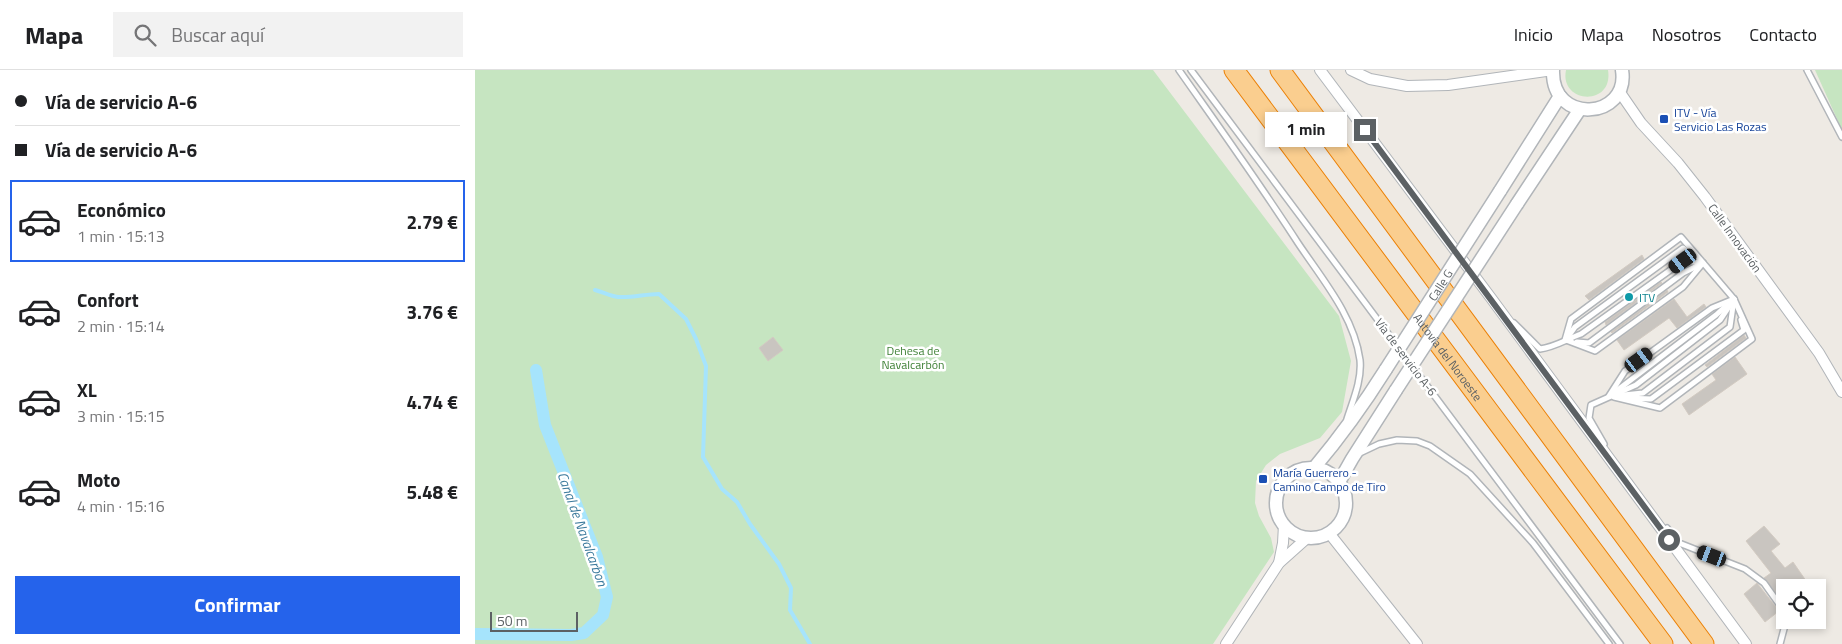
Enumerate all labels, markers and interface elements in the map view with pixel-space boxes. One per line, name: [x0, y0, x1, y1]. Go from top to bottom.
search box: [113, 12, 463, 57]
text: Mapa: [25, 17, 83, 53]
text: Buscar aquí: [171, 20, 264, 49]
icon: search: [131, 21, 159, 49]
text: Inicio: [1514, 21, 1553, 48]
text: Mapa: [1581, 21, 1624, 48]
text: Nosotros: [1652, 21, 1721, 48]
text: Contacto: [1749, 21, 1817, 48]
text: Vía de servicio A-6: [45, 87, 197, 116]
place label: ITV - Vía Servicio Las Rozas: [1674, 103, 1767, 136]
callout: 1 min: [1265, 112, 1347, 148]
marker: ITV - Vía Servicio Las Rozas: [1658, 113, 1670, 125]
text: 1 min: [1287, 117, 1325, 141]
route end: [1354, 119, 1376, 141]
text: Vía de servicio A-6: [45, 135, 197, 164]
text: Económico: [77, 195, 166, 224]
icon: car: [17, 199, 62, 244]
street label: Calle Innovación: [1703, 200, 1767, 276]
text: 2.79 €: [406, 207, 458, 236]
text: 1 min · 15:13: [77, 224, 165, 248]
car: [1666, 246, 1699, 276]
street label: Calle G: [1423, 265, 1457, 304]
text: Confort: [77, 285, 139, 314]
place label: ITV: [1639, 288, 1655, 307]
icon: car: [17, 289, 62, 334]
marker: ITV: [1623, 291, 1635, 303]
text: 3.76 €: [406, 297, 458, 326]
street label: Autovía del Noroeste: [1409, 309, 1488, 405]
text: 2 min · 15:14: [77, 314, 165, 338]
street label: Vía de servicio A-6: [1370, 314, 1442, 400]
park label: Dehesa de Navalcarbón: [881, 341, 945, 374]
car: [1622, 345, 1655, 375]
text: XL: [77, 375, 97, 404]
icon: car: [17, 379, 62, 424]
text: 4.74 €: [406, 387, 458, 416]
text: 3 min · 15:15: [77, 404, 165, 428]
place label: María Guerrero - Camino Campo de Tiro: [1273, 463, 1386, 496]
text: Moto: [77, 465, 120, 494]
icon: car: [17, 469, 62, 514]
water label: Canal de Navalcarbon: [553, 469, 614, 590]
marker: María Guerrero - Camino Campo de Tiro: [1257, 473, 1269, 485]
text: 5.48 €: [406, 477, 458, 506]
text: 4 min · 15:16: [77, 494, 165, 518]
route start: [1658, 529, 1680, 551]
car: [1695, 544, 1728, 568]
button: Confirmar: [15, 576, 460, 634]
map controls: [1776, 579, 1826, 629]
button: locate: [1776, 579, 1826, 629]
scale bar: [490, 609, 577, 632]
text: 50 m: [497, 610, 527, 631]

